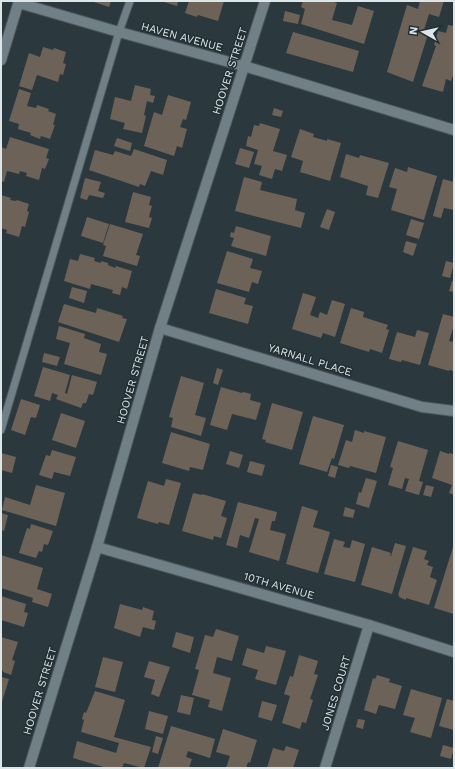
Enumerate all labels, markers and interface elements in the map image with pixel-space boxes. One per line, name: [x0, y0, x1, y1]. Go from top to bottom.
north arrow: [403, 12, 443, 52]
street label: HAVEN AVENUE: [140, 20, 224, 54]
street label: HOOVER STREET: [210, 25, 250, 116]
text: N: [407, 26, 421, 36]
street label: HOOVER STREET: [114, 334, 152, 425]
street label: YARNALL PLACE: [267, 341, 353, 379]
street label: 10TH AVENUE: [242, 570, 316, 602]
street label: HOOVER STREET: [20, 645, 60, 736]
street label: JONES COURT: [318, 654, 354, 732]

